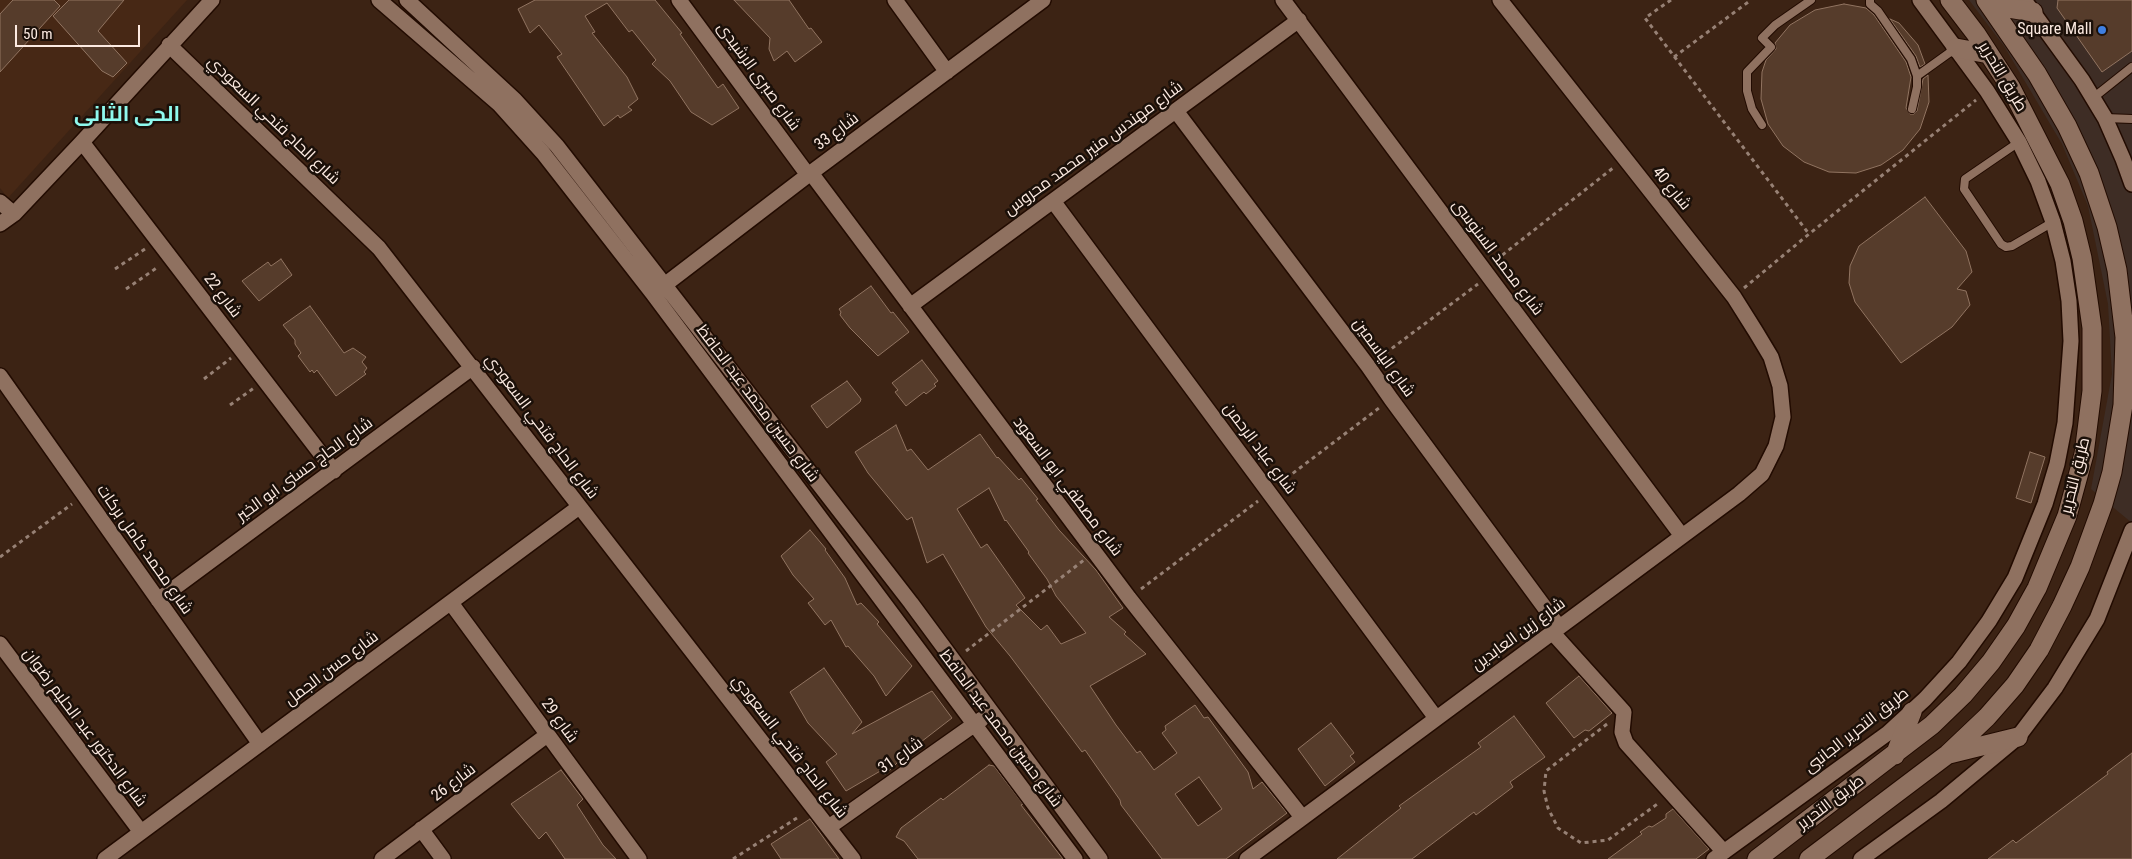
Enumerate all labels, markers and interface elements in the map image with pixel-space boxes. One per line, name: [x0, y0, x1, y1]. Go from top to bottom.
scale bar: [18, 15, 142, 47]
street label: شارع صبرى الرشيدى: [712, 19, 804, 135]
place label: Square Mall: [2017, 20, 2092, 40]
marker: Square Mall: [2096, 24, 2108, 36]
text: 50 m: [23, 25, 53, 43]
street label: طريق التحرير: [1974, 38, 2030, 116]
street label: شارع الحاج فتحي السعودي: [203, 53, 343, 189]
street label: شارع مهندس منير محمد محروس: [1001, 78, 1187, 220]
district label: الحى الثانى: [74, 103, 180, 129]
street label: شارع 33: [811, 109, 863, 155]
street label: شارع 40: [1648, 163, 1694, 215]
street label: شارع محمد السنوسى: [1447, 196, 1547, 320]
street label: شارع 22: [199, 270, 245, 322]
street label: شارع الياسمين: [1348, 315, 1418, 401]
street label: شارع حسين محمد عبد الحافظ: [692, 322, 822, 486]
street label: شارع الحاج فتحي السعودي: [480, 351, 602, 503]
street label: شارع عباد الرحمن: [1218, 400, 1300, 498]
street label: شارع مصطفي ابو السعود: [1008, 413, 1126, 561]
street label: شارع الحاج حسنى ابو الخير: [233, 414, 377, 526]
street label: طريق التحرير: [2057, 436, 2095, 516]
street label: شارع محمد كامل بركات: [92, 481, 196, 619]
street label: شارع زين العابدين: [1468, 595, 1570, 675]
street label: شارع حسن الجمل: [281, 628, 383, 710]
street label: شارع الدكتور عبد الحليم رضوان: [18, 645, 150, 811]
street label: شارع حسين محمد عبد الحافظ: [935, 647, 1065, 811]
street label: شارع الحاج فتحي السعودي: [727, 672, 851, 822]
street label: طريق التحرير الجانبى: [1801, 684, 1913, 778]
street label: شارع 29: [536, 695, 582, 747]
street label: شارع 31: [875, 734, 927, 778]
street label: شارع 26: [428, 760, 480, 806]
street label: طريق التحرير: [1794, 772, 1868, 834]

